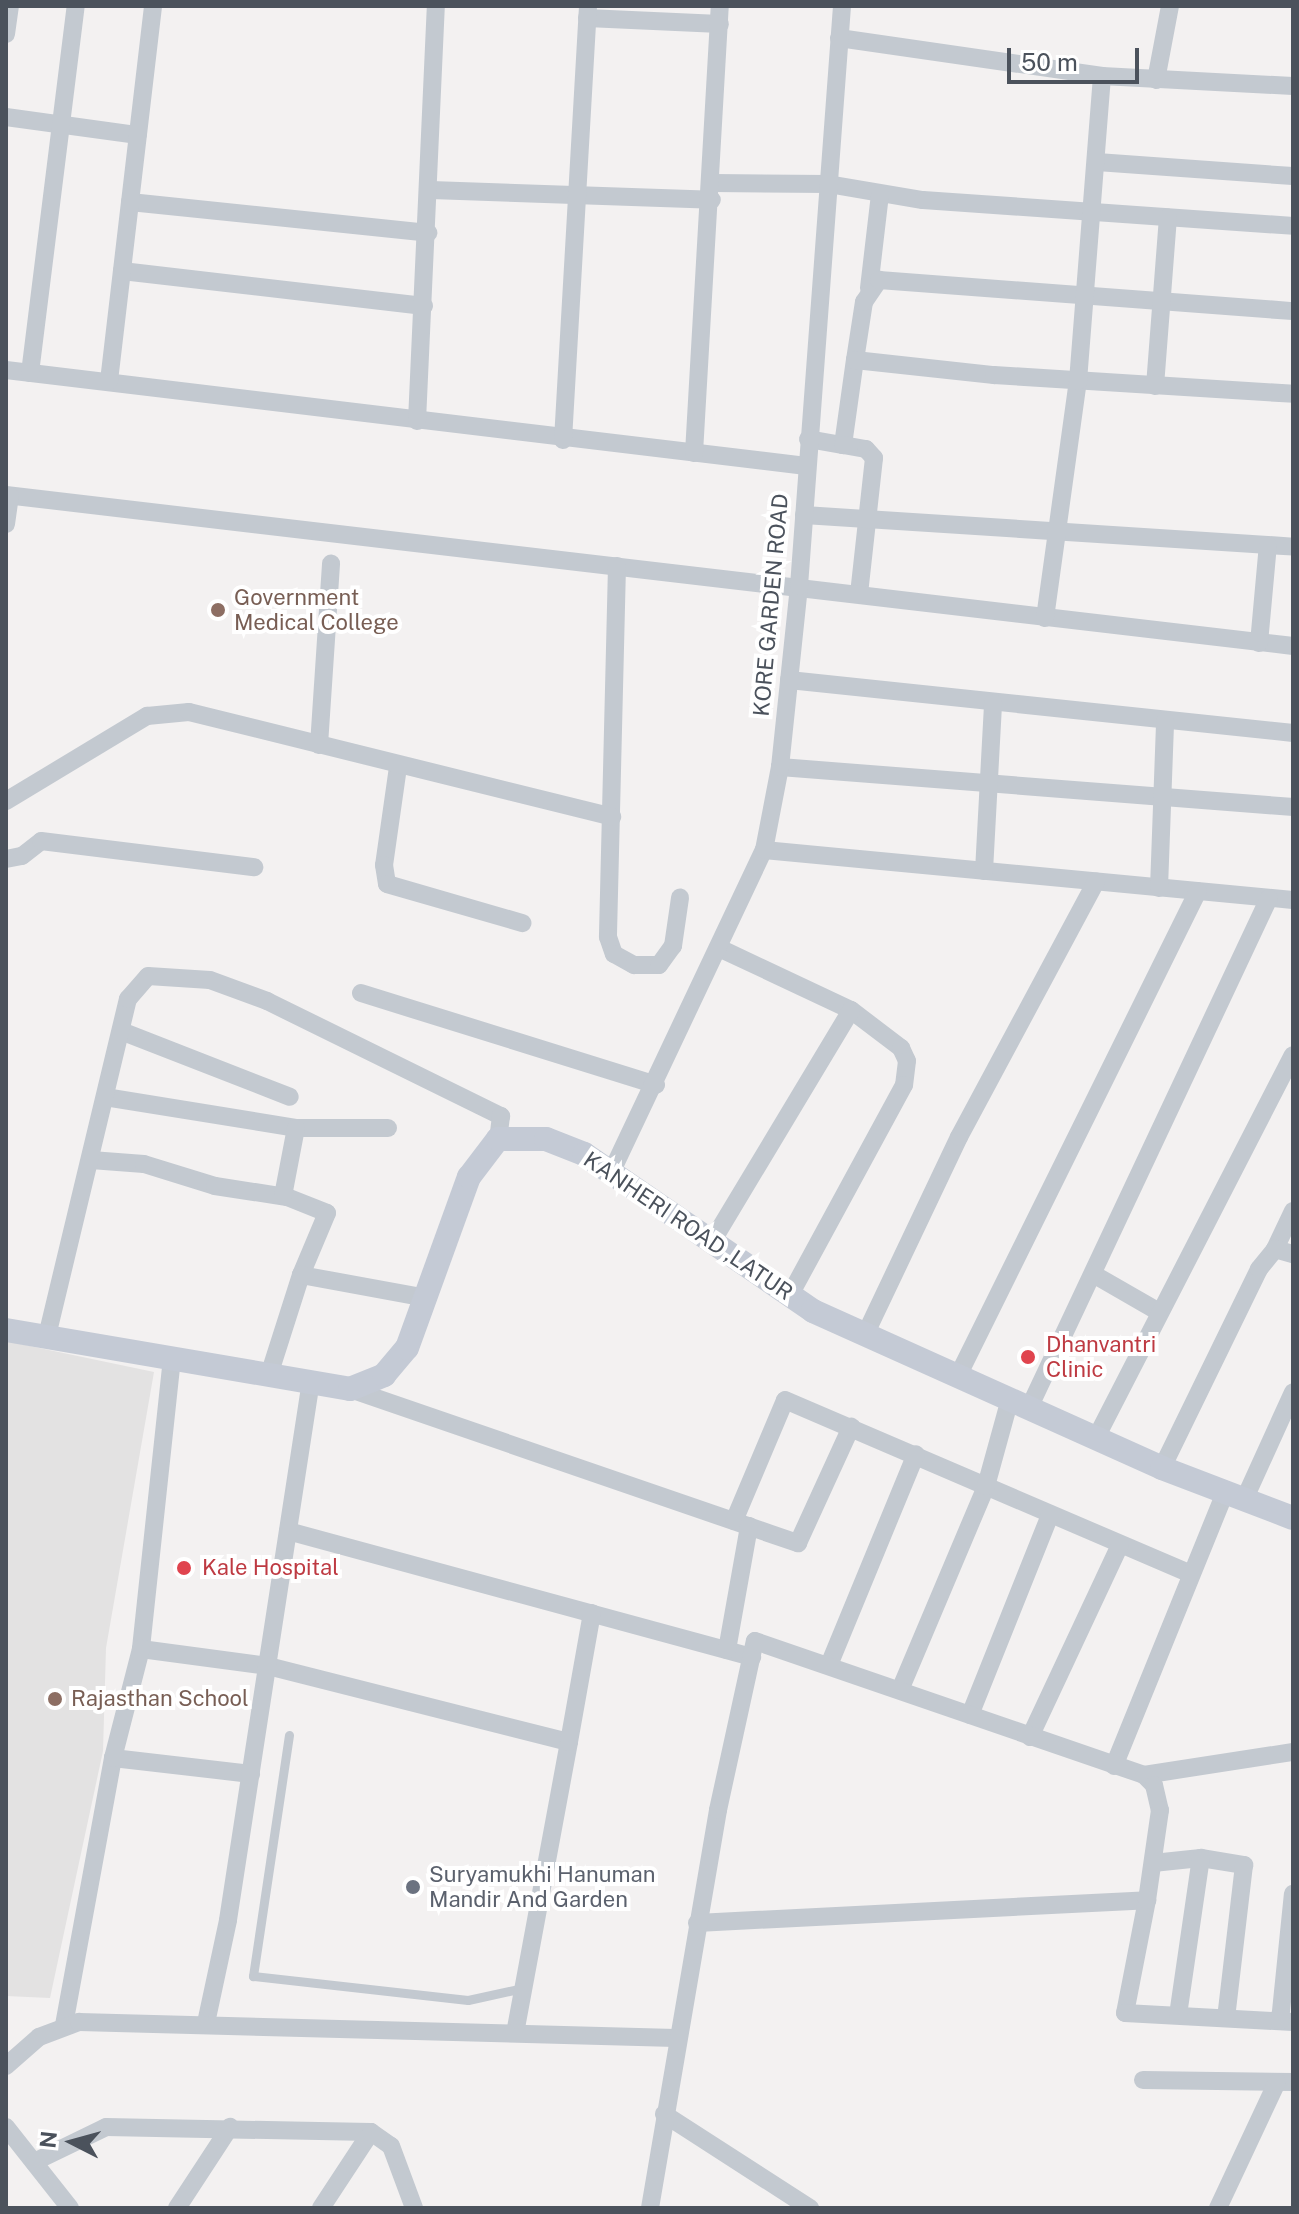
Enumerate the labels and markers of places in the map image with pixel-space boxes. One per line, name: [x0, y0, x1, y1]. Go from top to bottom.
place label: Government Medical College: [234, 584, 399, 636]
marker: Government Medical College: [209, 601, 227, 619]
place label: Dhanvantri Clinic: [1046, 1331, 1156, 1382]
marker: Dhanvantri Clinic: [1017, 1346, 1039, 1368]
place label: Kale Hospital: [202, 1555, 339, 1581]
marker: Kale Hospital: [173, 1557, 195, 1579]
place label: Rajasthan School: [71, 1686, 249, 1712]
marker: Rajasthan School: [46, 1690, 64, 1708]
place label: Suryamukhi Hanuman Mandir And Garden: [429, 1861, 655, 1912]
marker: Suryamukhi Hanuman Mandir And Garden: [404, 1878, 422, 1896]

